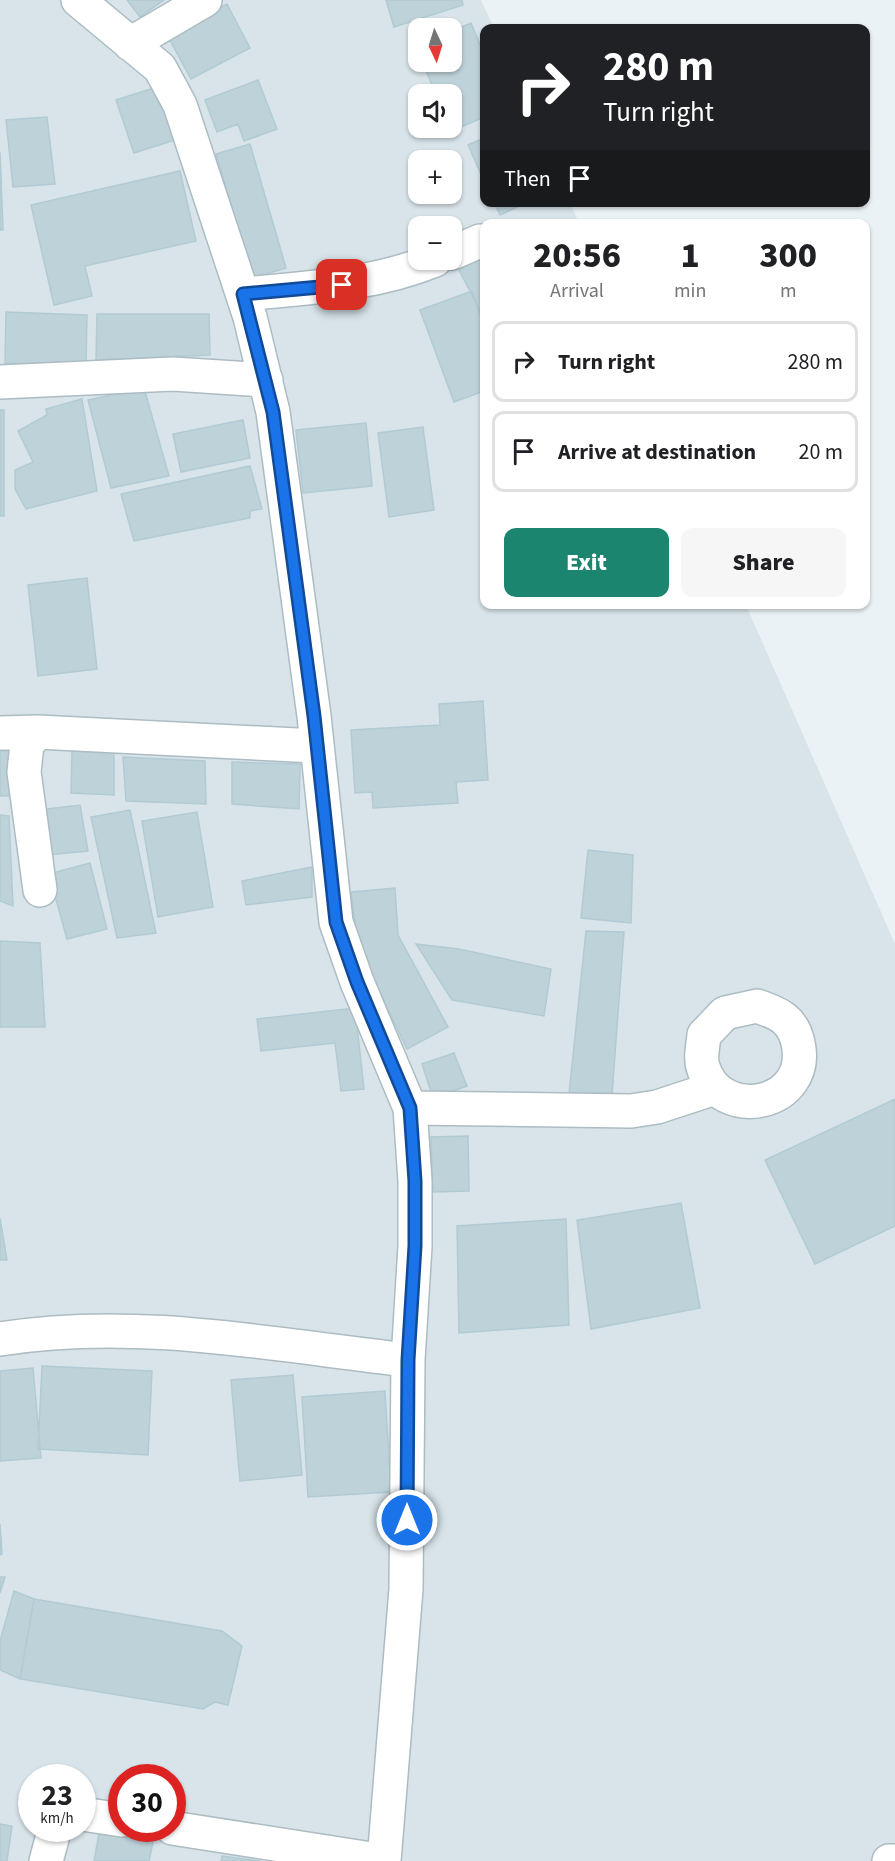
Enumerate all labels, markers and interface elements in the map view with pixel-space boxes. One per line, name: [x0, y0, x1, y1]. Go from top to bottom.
north arrow: [408, 18, 462, 72]
map controls: [408, 18, 462, 270]
text: 280 m: [603, 37, 714, 97]
icon: right: [504, 48, 582, 126]
button: sound: [408, 84, 462, 138]
text: Turn right: [603, 93, 714, 132]
button: +: [408, 150, 462, 204]
icon: arrive: [563, 162, 596, 195]
text: Then: [504, 163, 551, 195]
button: −: [408, 216, 462, 270]
text: 20:56: [533, 230, 621, 281]
text: 1: [681, 230, 700, 281]
text: 300: [759, 230, 817, 281]
pin: [316, 259, 367, 310]
icon: arrive: [325, 268, 358, 301]
text: Arrival: [550, 277, 604, 305]
text: min: [674, 277, 706, 305]
text: m: [780, 277, 796, 305]
icon: right: [507, 345, 540, 378]
text: Turn right: [558, 346, 655, 378]
text: 280 m: [788, 346, 843, 378]
icon: arrive: [507, 435, 540, 468]
text: Arrive at destination: [558, 436, 756, 468]
text: 20 m: [798, 436, 843, 468]
button: Exit: [504, 528, 669, 597]
button: Share: [681, 528, 846, 597]
position arrow: [375, 1488, 439, 1552]
speed limit sign: 30: [108, 1764, 186, 1842]
text: 23: [41, 1774, 73, 1817]
text: km/h: [40, 1808, 74, 1829]

